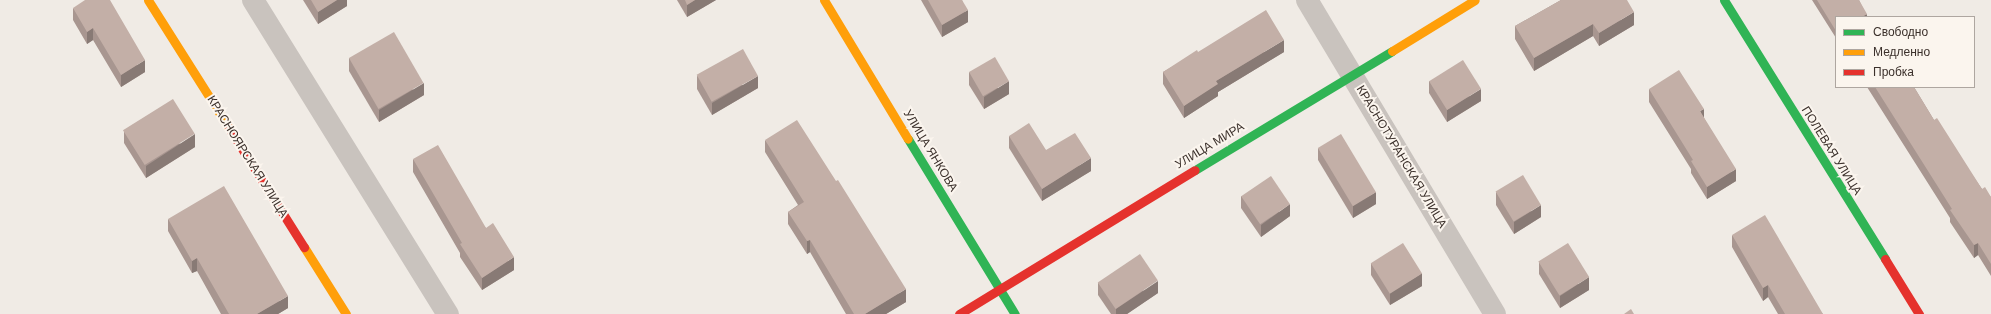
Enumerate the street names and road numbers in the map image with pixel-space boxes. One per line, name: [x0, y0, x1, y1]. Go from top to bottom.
street label: КРАСНОТУРАНСКАЯ УЛИЦА: [1353, 83, 1449, 231]
street label: КРАСНОЯРСКАЯ УЛИЦА: [203, 93, 291, 221]
street label: ПОЛЕВАЯ УЛИЦА: [1798, 104, 1864, 198]
street label: УЛИЦА ЯНКОВА: [900, 107, 960, 195]
street label: УЛИЦА МИРА: [1173, 120, 1247, 172]

